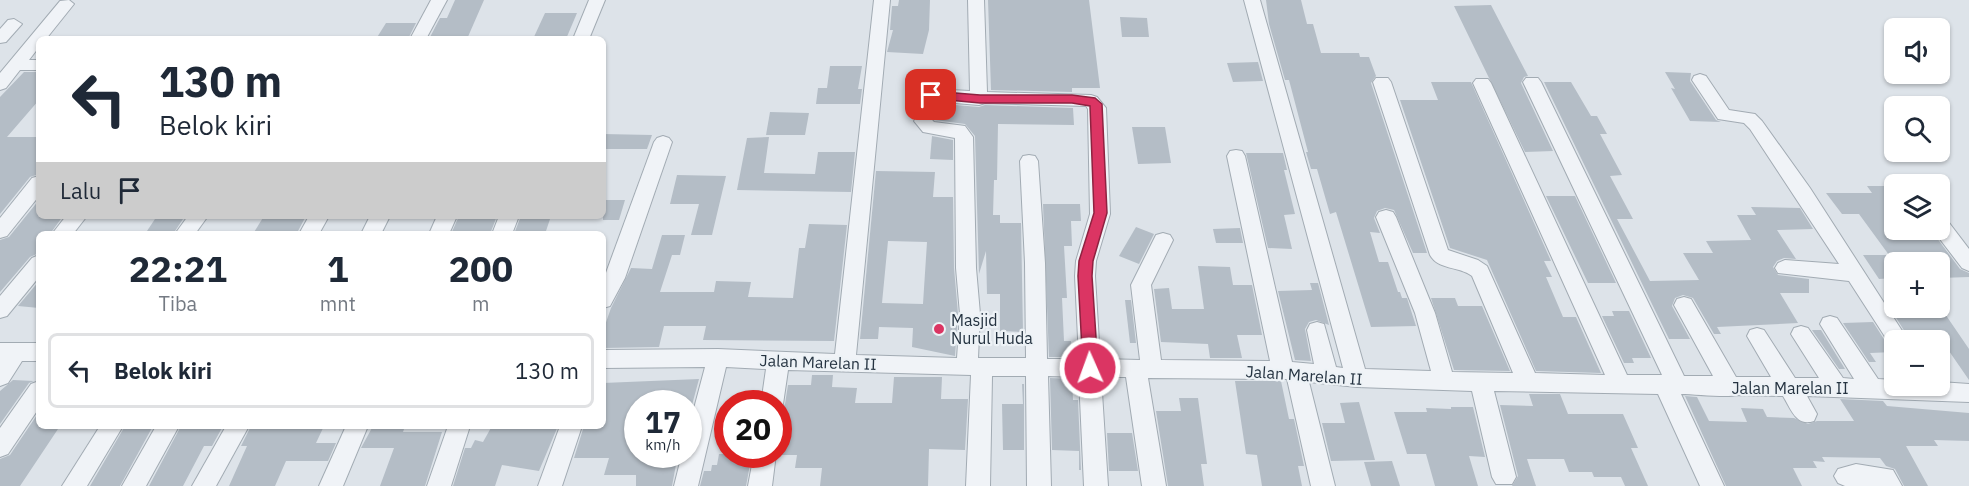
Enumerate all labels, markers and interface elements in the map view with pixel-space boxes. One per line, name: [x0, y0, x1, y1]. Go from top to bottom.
map controls: [1884, 18, 1950, 396]
button: sound: [1884, 18, 1950, 84]
text: 130 m: [159, 54, 282, 109]
icon: left: [60, 60, 138, 138]
pin: [905, 69, 956, 120]
icon: arrive: [914, 78, 947, 111]
button: search: [1884, 96, 1950, 162]
text: Belok kiri: [159, 107, 272, 142]
icon: arrive: [113, 174, 146, 207]
button: layers: [1884, 174, 1950, 240]
text: Lalu: [60, 176, 101, 205]
text: 22:21: [129, 245, 227, 292]
text: 1: [327, 245, 349, 292]
text: 200: [448, 245, 513, 292]
button: +: [1884, 252, 1950, 318]
text: Tiba: [159, 290, 197, 317]
text: mnt: [320, 290, 356, 317]
text: m: [472, 290, 490, 317]
place label: Masjid Nurul Huda: [951, 310, 1033, 348]
marker: Masjid Nurul Huda: [932, 322, 946, 336]
button: −: [1884, 330, 1950, 396]
position arrow: [1058, 336, 1122, 400]
street label: Jalan Marelan II: [759, 350, 877, 374]
icon: left: [63, 354, 96, 387]
text: Belok kiri: [114, 356, 212, 385]
text: 130 m: [515, 356, 579, 385]
street label: Jalan Marelan II: [1245, 361, 1363, 389]
street label: Jalan Marelan II: [1731, 378, 1849, 398]
speed limit sign: 20: [714, 390, 792, 468]
text: 17: [645, 402, 681, 441]
text: km/h: [645, 435, 681, 454]

